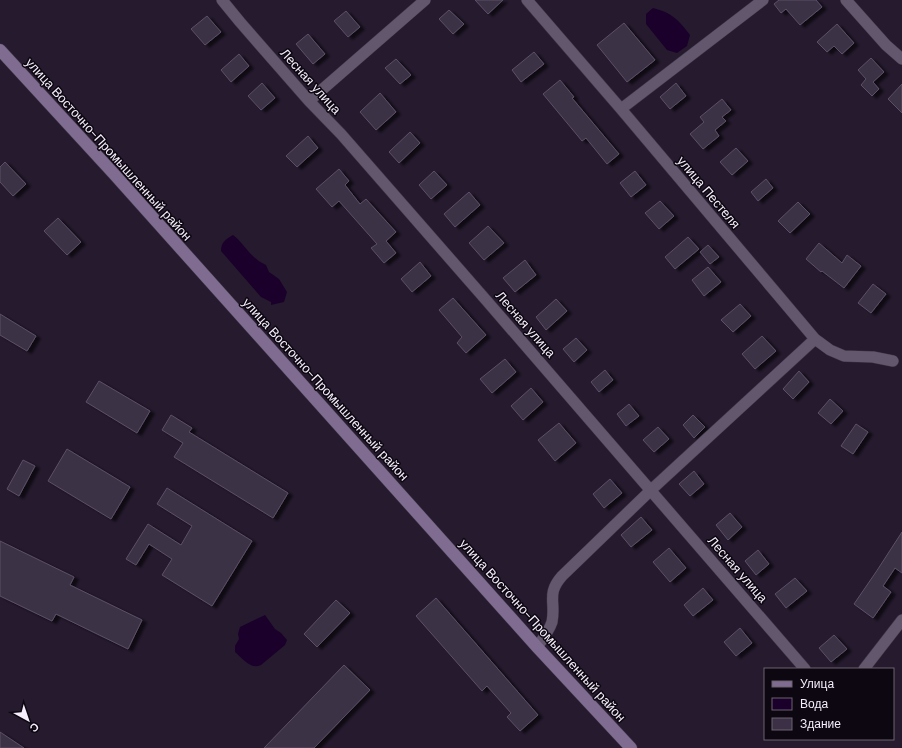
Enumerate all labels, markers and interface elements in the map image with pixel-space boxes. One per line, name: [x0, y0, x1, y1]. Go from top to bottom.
street label: Лесная улица: [277, 45, 345, 118]
street label: улица Восточно-Промышленный район: [22, 54, 195, 244]
street label: улица Пестеля: [673, 153, 744, 232]
street label: Лесная улица: [492, 287, 560, 362]
street label: улица Восточно-Промышленный район: [239, 294, 412, 484]
street label: Лесная улица: [704, 532, 772, 607]
street label: улица Восточно-Промышленный район: [456, 535, 629, 725]
legend: [764, 668, 894, 740]
text: Улица: [800, 676, 834, 692]
text: Вода: [800, 696, 828, 712]
north arrow: [8, 700, 48, 740]
text: Здание: [800, 716, 841, 732]
text: С: [27, 720, 42, 736]

